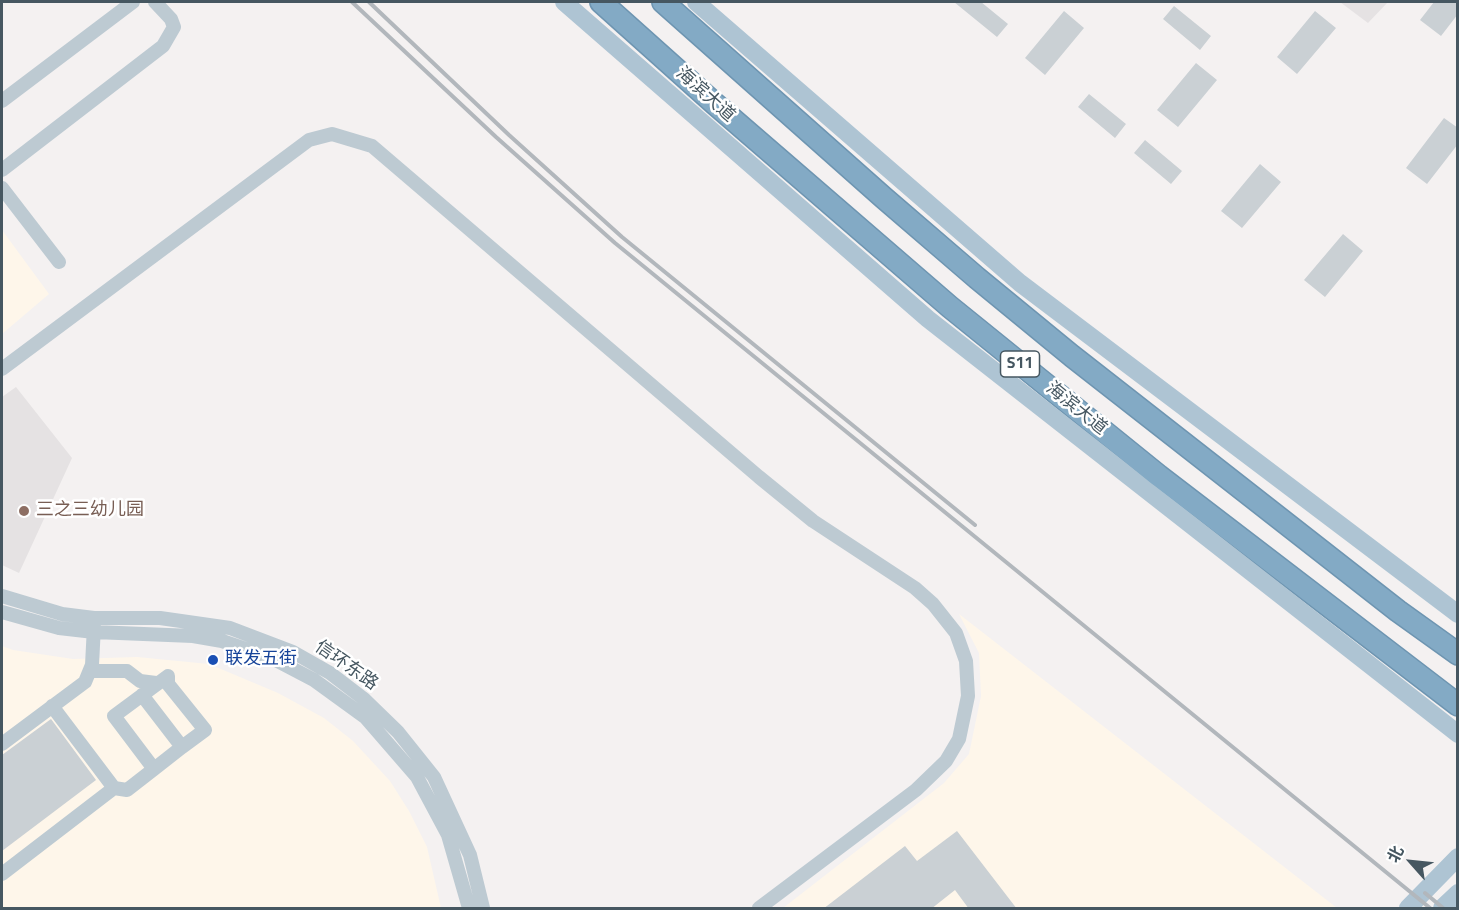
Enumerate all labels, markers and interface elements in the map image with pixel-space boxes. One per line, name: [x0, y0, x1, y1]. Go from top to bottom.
street label: 海滨大道: [671, 63, 739, 127]
road number: S11: [1000, 351, 1040, 377]
street label: 海滨大道: [1041, 378, 1111, 440]
place label: 三之三幼儿园: [36, 500, 144, 522]
marker: 三之三幼儿园: [17, 504, 31, 518]
street label: 信环东路: [310, 637, 382, 695]
place label: 联发五街: [225, 649, 297, 671]
marker: 联发五街: [206, 653, 220, 667]
north arrow: [1381, 832, 1441, 892]
text: 北: [1381, 841, 1409, 866]

